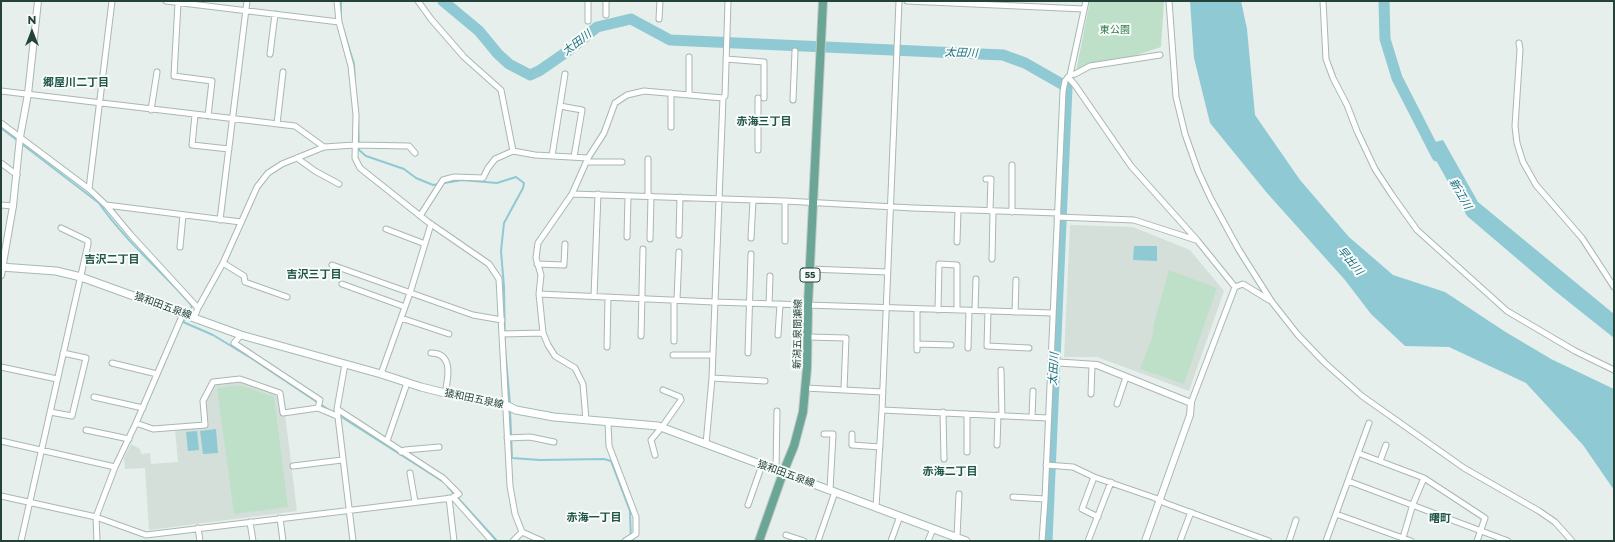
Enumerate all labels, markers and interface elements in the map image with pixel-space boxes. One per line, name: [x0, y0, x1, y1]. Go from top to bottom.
north arrow: [12, 12, 52, 52]
text: N: [28, 13, 36, 27]
park label: 東公園: [1100, 24, 1130, 36]
water label: 太田川: [560, 28, 594, 58]
water label: 太田川: [944, 46, 978, 60]
district label: 郷屋川二丁目: [43, 76, 109, 90]
district label: 赤海三丁目: [737, 115, 791, 129]
water label: 新江川: [1446, 176, 1474, 212]
water label: 早出川: [1334, 244, 1366, 278]
district label: 吉沢二丁目: [85, 253, 139, 267]
district label: 吉沢三丁目: [287, 268, 341, 282]
road number: 55: [800, 268, 820, 282]
street label: 猿和田五泉線: [133, 290, 193, 322]
street label: 新潟五泉間瀬線: [791, 299, 805, 369]
water label: 太田川: [1047, 352, 1061, 386]
street label: 猿和田五泉線: [443, 387, 505, 411]
street label: 猿和田五泉線: [756, 458, 816, 490]
district label: 赤海二丁目: [923, 465, 977, 479]
district label: 赤海一丁目: [567, 511, 621, 525]
district label: 曙町: [1429, 512, 1451, 526]

